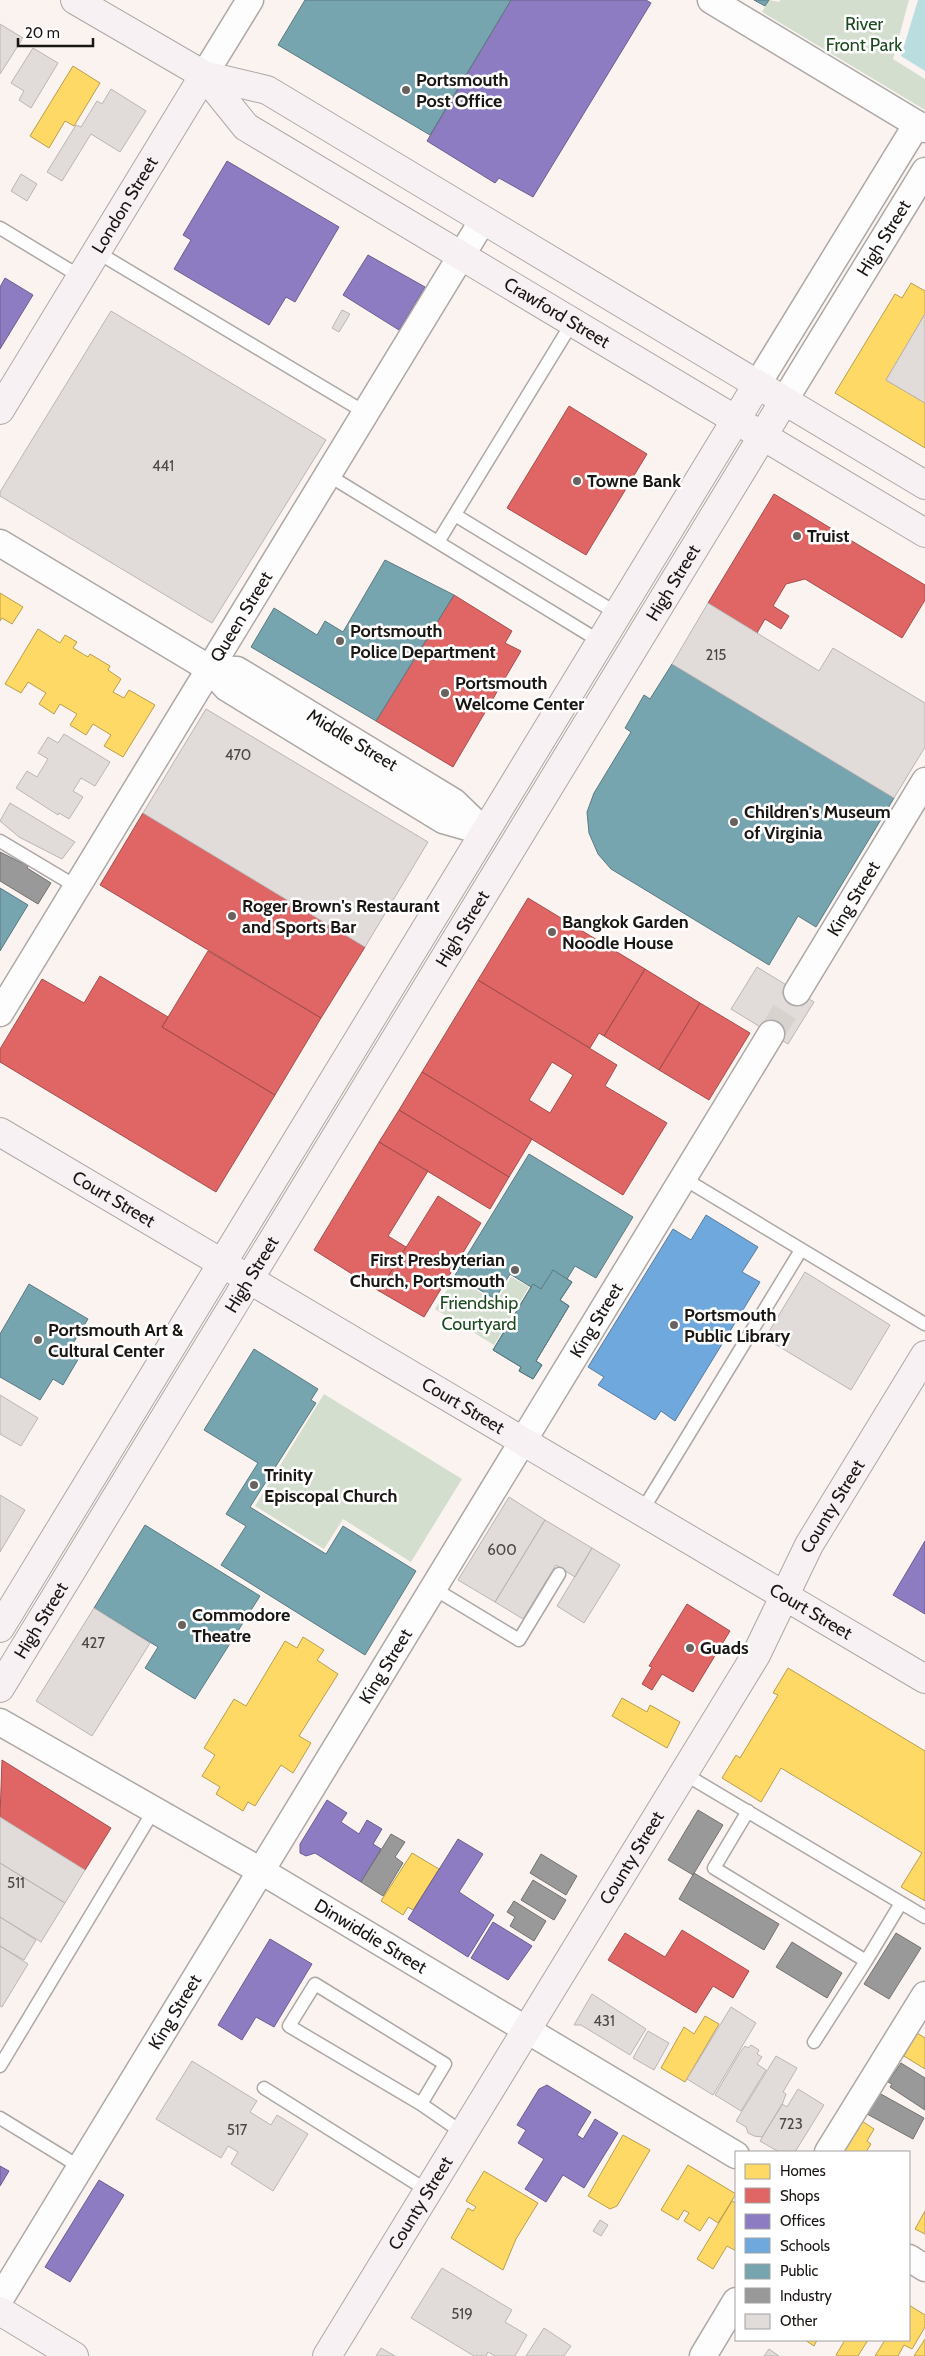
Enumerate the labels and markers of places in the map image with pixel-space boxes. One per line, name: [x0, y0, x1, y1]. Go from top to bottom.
place label: Portsmouth Post Office: [416, 69, 508, 112]
marker: Portsmouth Post Office: [400, 84, 412, 96]
place label: Towne Bank: [587, 470, 681, 492]
marker: Towne Bank: [571, 475, 583, 487]
place label: Truist: [807, 525, 849, 547]
marker: Truist: [791, 530, 803, 542]
place label: Portsmouth Police Department: [350, 620, 496, 663]
marker: Portsmouth Police Department: [334, 635, 346, 647]
place label: Portsmouth Welcome Center: [455, 672, 584, 715]
marker: Portsmouth Welcome Center: [439, 687, 451, 699]
place label: Children's Museum of Virginia: [744, 801, 891, 844]
marker: Children's Museum of Virginia: [728, 816, 740, 828]
place label: Roger Brown's Restaurant and Sports Bar: [242, 895, 440, 938]
marker: Roger Brown's Restaurant and Sports Bar: [226, 910, 238, 922]
place label: Bangkok Garden Noodle House: [562, 911, 689, 954]
marker: Bangkok Garden Noodle House: [546, 926, 558, 938]
place label: First Presbyterian Church, Portsmouth: [350, 1249, 505, 1292]
marker: First Presbyterian Church, Portsmouth: [509, 1264, 521, 1276]
place label: Portsmouth Public Library: [684, 1304, 790, 1347]
place label: Portsmouth Art & Cultural Center: [48, 1319, 184, 1362]
marker: Portsmouth Public Library: [668, 1319, 680, 1331]
marker: Portsmouth Art & Cultural Center: [32, 1334, 44, 1346]
place label: Trinity Episcopal Church: [264, 1464, 397, 1507]
marker: Trinity Episcopal Church: [248, 1479, 260, 1491]
place label: Commodore Theatre: [192, 1604, 290, 1647]
marker: Commodore Theatre: [176, 1619, 188, 1631]
place label: Guads: [700, 1637, 749, 1659]
marker: Guads: [684, 1642, 696, 1654]

